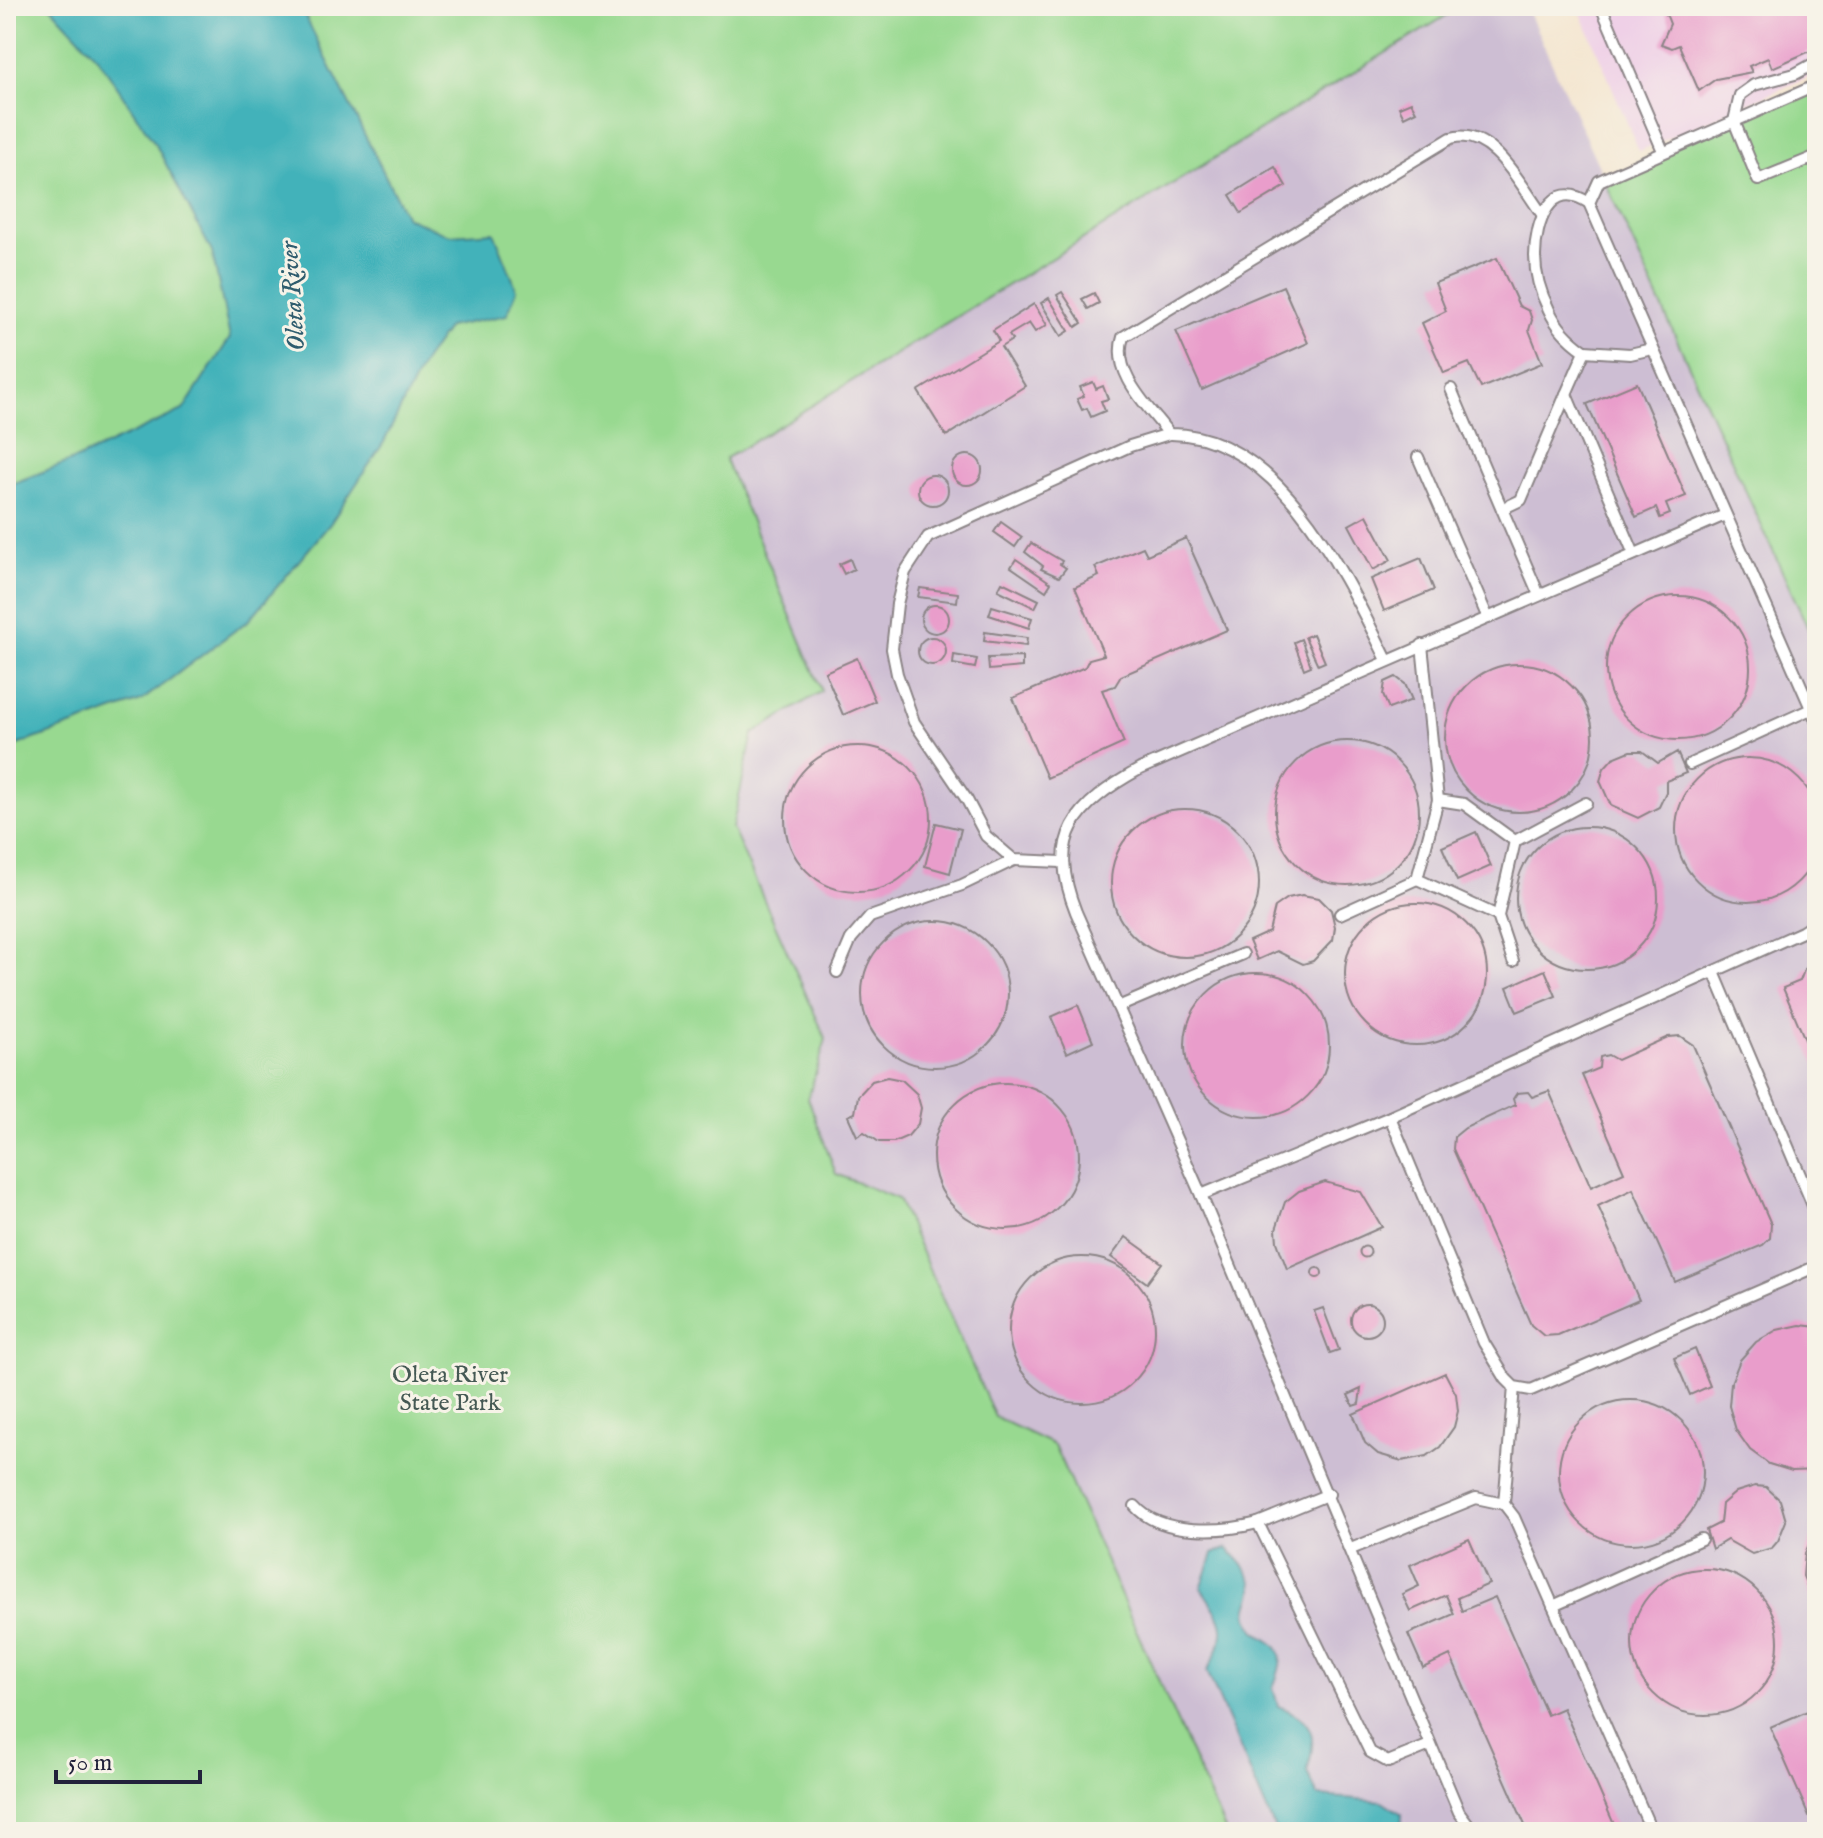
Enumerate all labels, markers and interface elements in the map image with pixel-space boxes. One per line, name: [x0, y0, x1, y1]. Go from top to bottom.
water label: Oleta River: [273, 239, 313, 352]
park label: Oleta River State Park: [392, 1360, 508, 1419]
scale bar: [56, 1734, 200, 1784]
text: 50 m: [68, 1748, 112, 1779]

